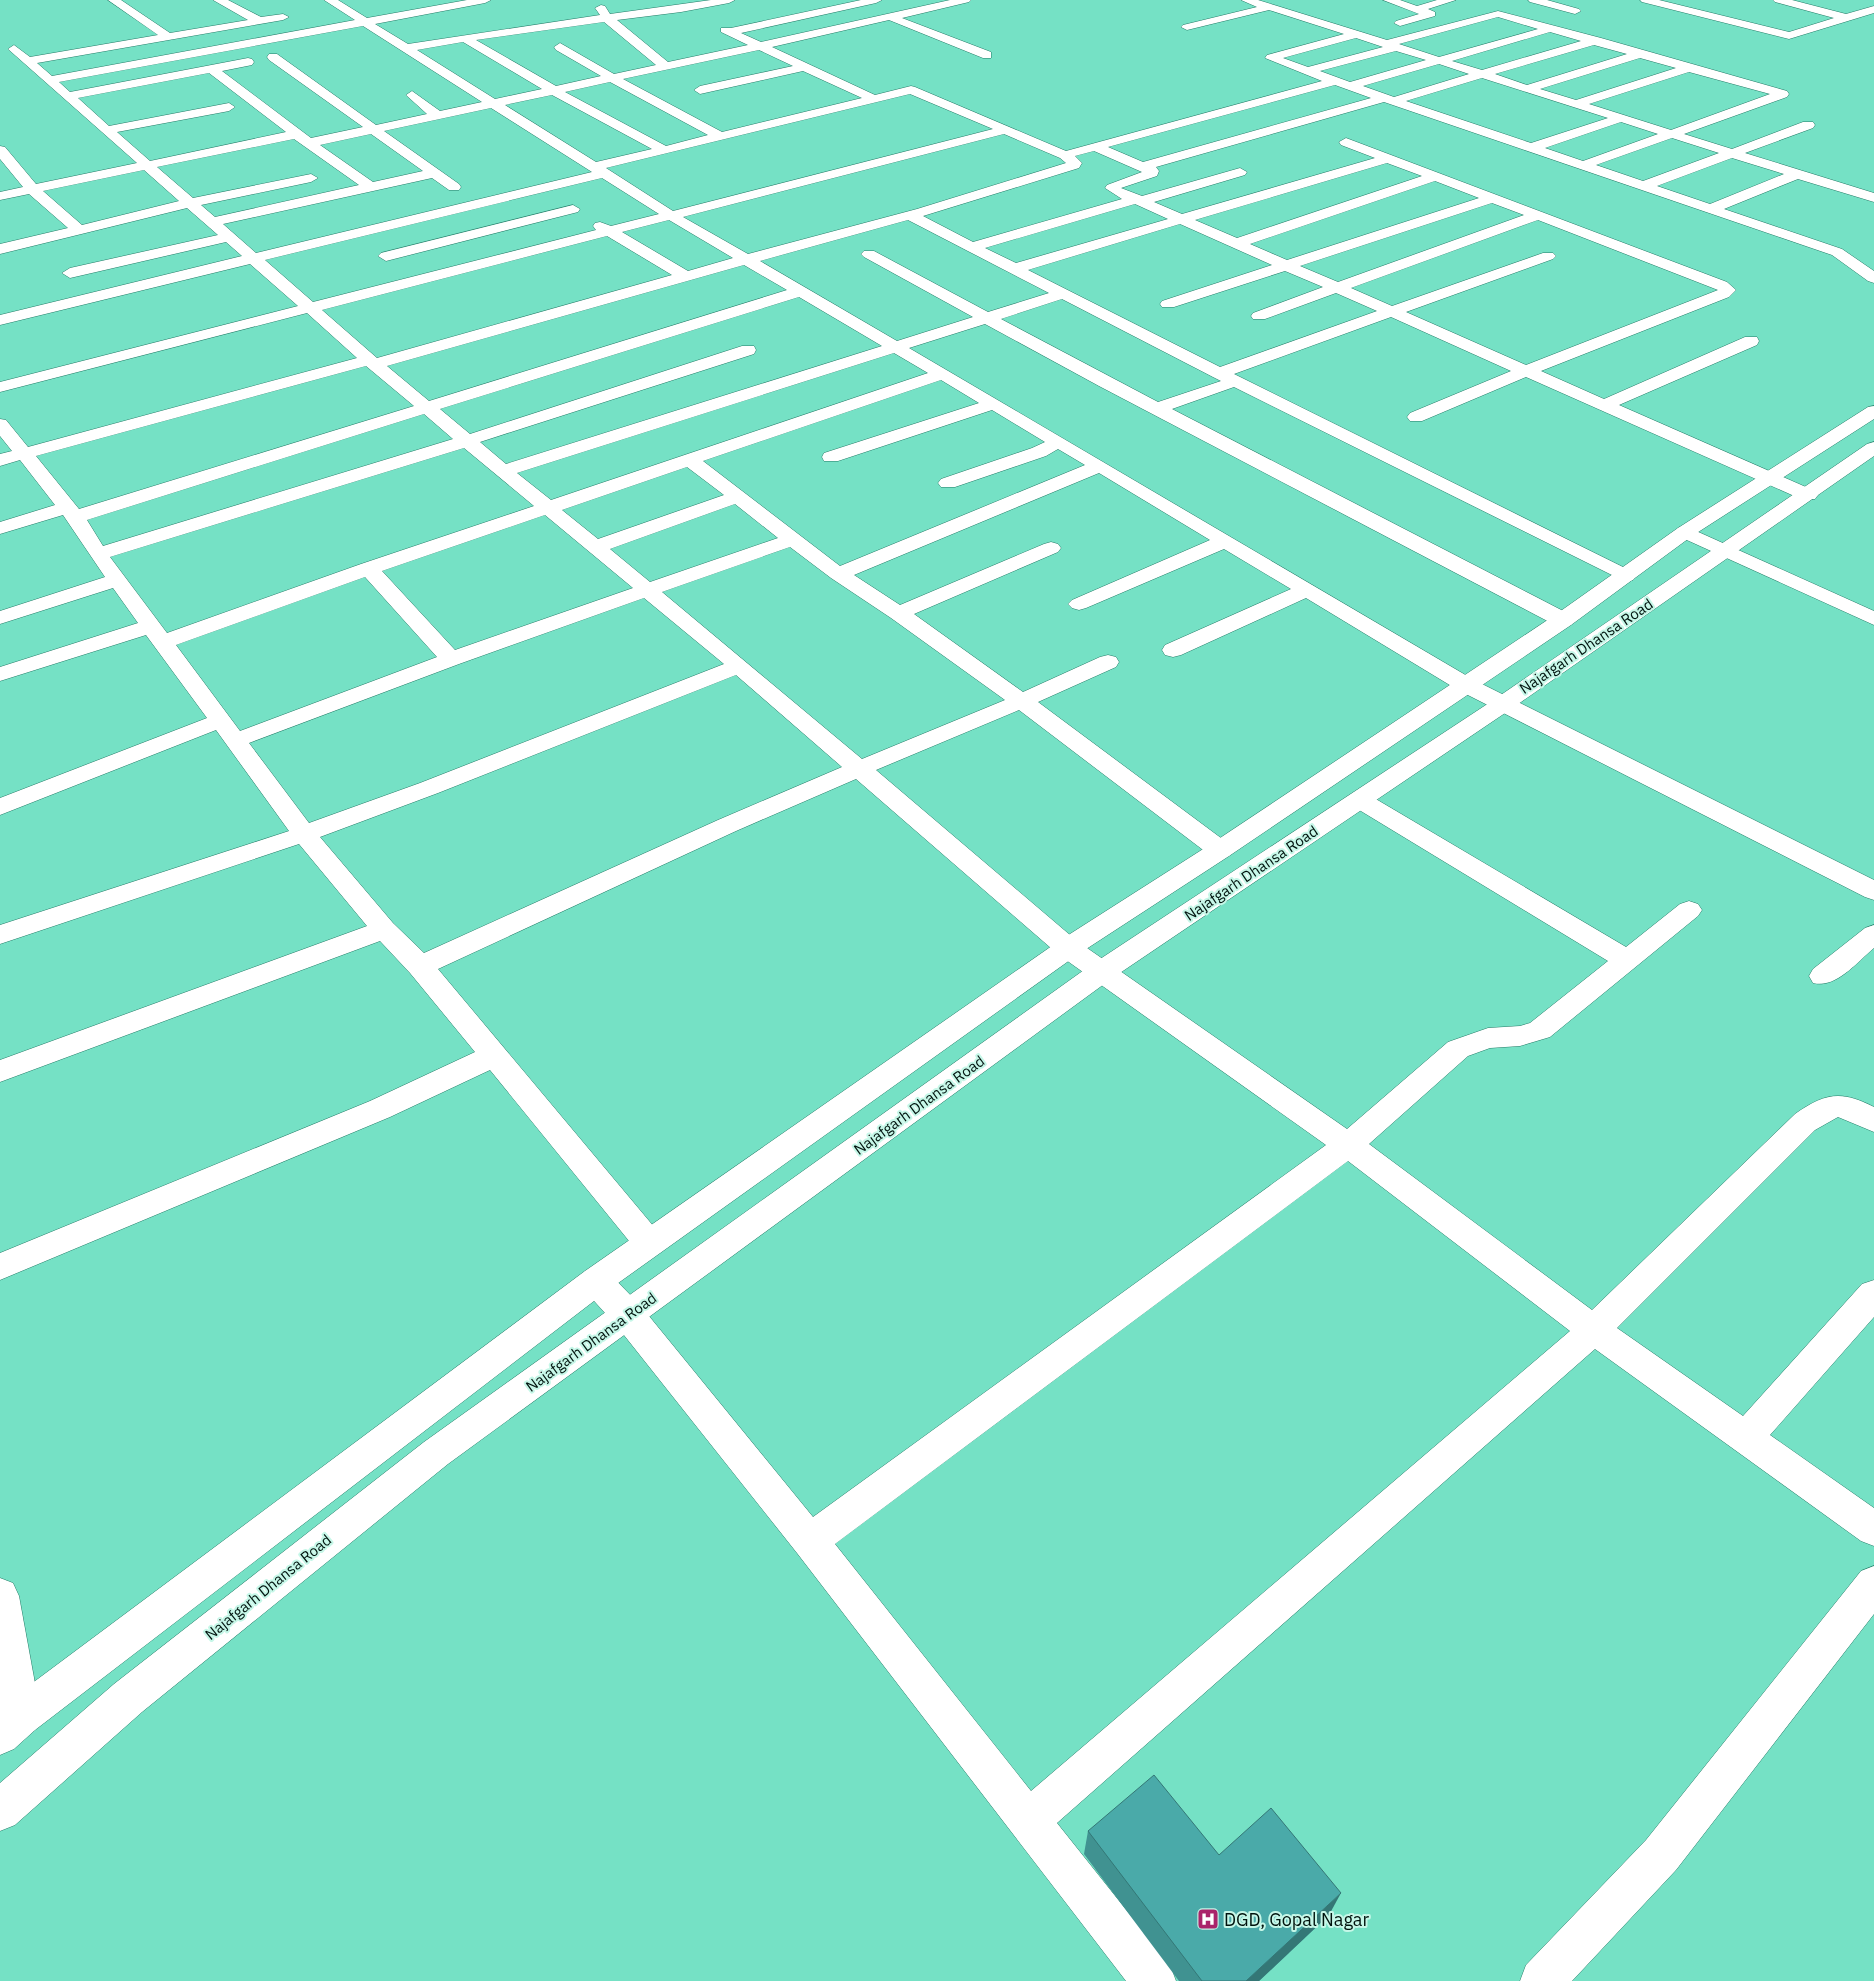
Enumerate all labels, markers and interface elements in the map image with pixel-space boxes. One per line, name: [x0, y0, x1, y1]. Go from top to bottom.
street label: Najafgarh Dhansa Road: [1516, 594, 1656, 698]
street label: Najafgarh Dhansa Road: [1181, 821, 1321, 925]
street label: Najafgarh Dhansa Road: [850, 1051, 988, 1159]
street label: Najafgarh Dhansa Road: [522, 1288, 660, 1396]
street label: Najafgarh Dhansa Road: [201, 1530, 335, 1644]
hospital icon: DGD, Gopal Nagar: [1196, 1907, 1220, 1931]
place label: DGD, Gopal Nagar: [1224, 1908, 1369, 1931]

